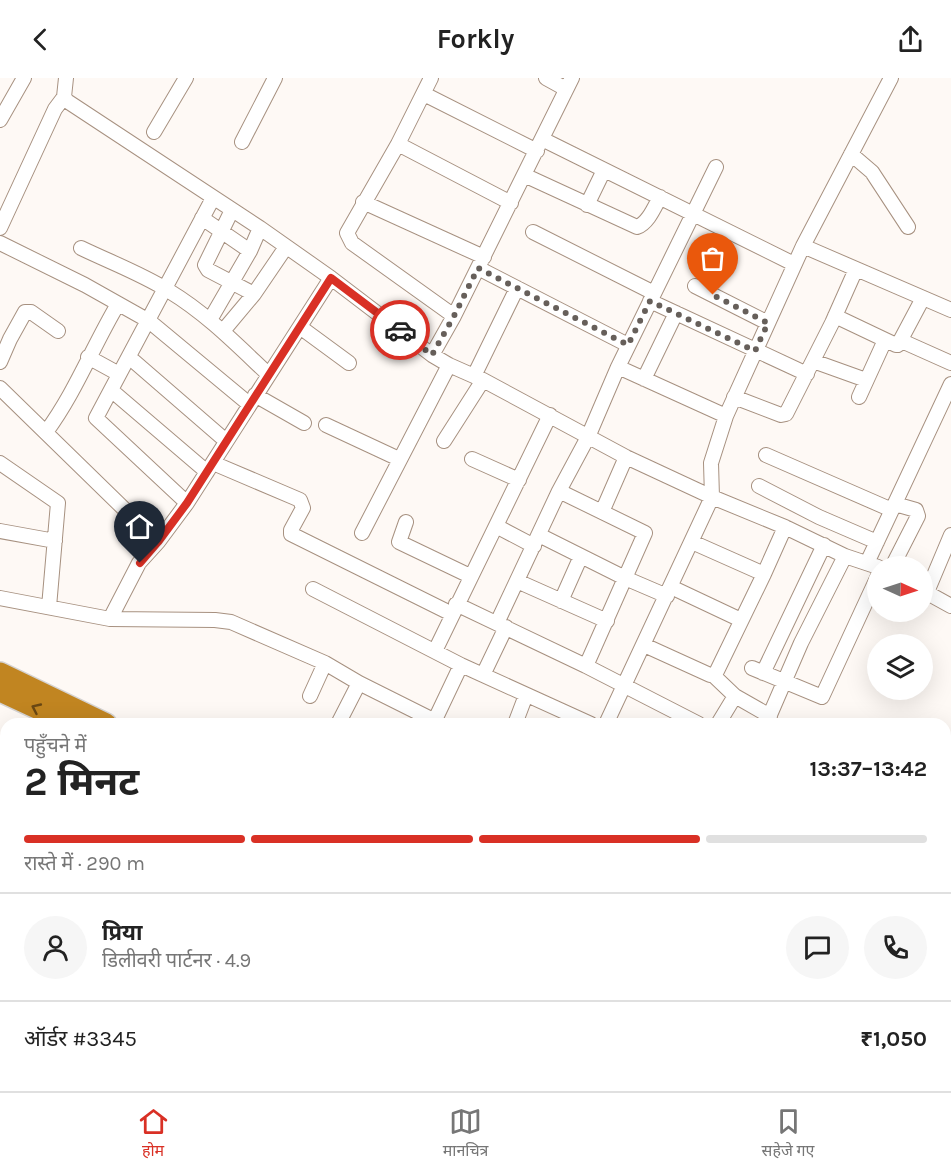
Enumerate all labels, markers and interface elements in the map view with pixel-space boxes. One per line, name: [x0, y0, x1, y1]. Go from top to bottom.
icon: back: [24, 23, 57, 56]
text: Forkly: [437, 23, 514, 55]
icon: share: [894, 23, 927, 56]
pin: [687, 233, 738, 295]
icon: bag: [696, 242, 729, 275]
courier: [370, 300, 430, 360]
icon: car: [384, 314, 417, 347]
pin: [114, 501, 165, 563]
icon: home: [123, 510, 156, 543]
north arrow: [867, 556, 933, 622]
map controls: [867, 556, 933, 700]
button: layers: [867, 634, 933, 700]
one-way arrow: [31, 703, 42, 715]
text: पहुँचने में: [24, 734, 87, 757]
text: 13:37–13:42: [810, 756, 927, 782]
text: 2 मिनट: [24, 759, 139, 805]
text: रास्ते में · 290 m: [24, 852, 145, 875]
button: person: [24, 916, 87, 979]
button: chat: [786, 916, 849, 979]
button: phone: [864, 916, 927, 979]
text: प्रिया: [102, 920, 142, 946]
text: डिलीवरी पार्टनर · 4.9: [102, 949, 251, 972]
text: ऑर्डर #3345: [24, 1026, 137, 1052]
text: ₹1,050: [860, 1026, 927, 1052]
tab: होम: [137, 1105, 170, 1163]
tab: मानचित्र: [443, 1105, 488, 1163]
tab: सहेजे गए: [762, 1105, 814, 1163]

